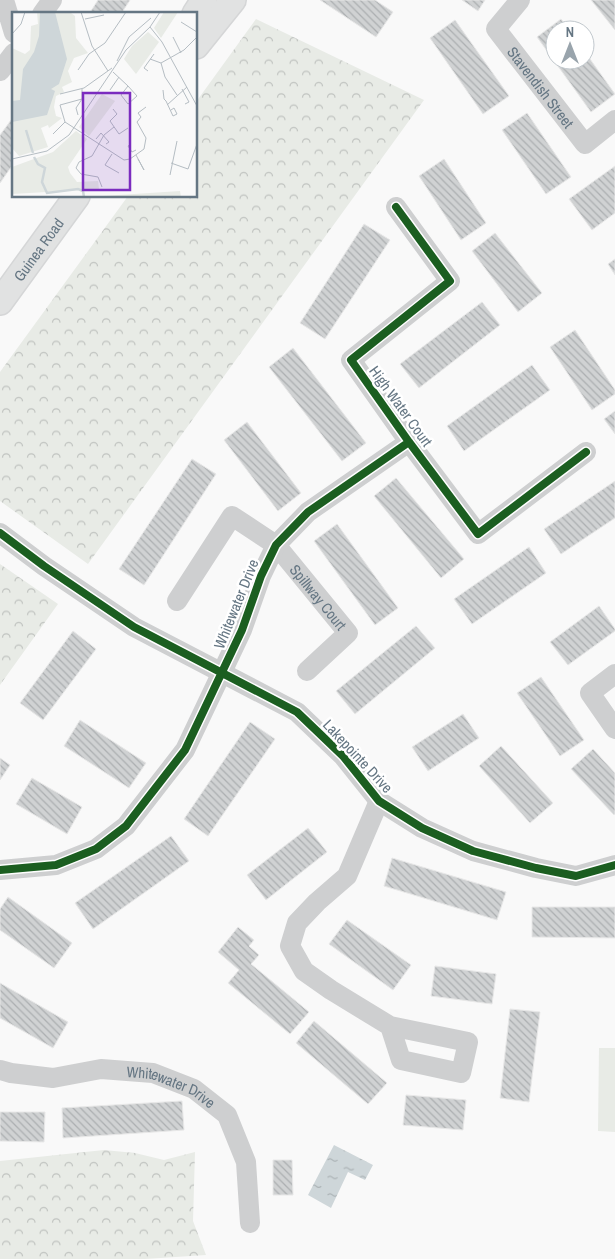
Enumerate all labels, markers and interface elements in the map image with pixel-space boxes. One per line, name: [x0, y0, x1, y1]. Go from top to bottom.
inset map: [12, 12, 198, 198]
north arrow: [545, 20, 595, 70]
text: N: [566, 23, 574, 41]
street label: Stavendish Street: [503, 42, 580, 133]
street label: Guinea Road: [8, 214, 68, 285]
street label: High Water Court: [365, 361, 438, 451]
street label: Whitewater Drive: [208, 556, 264, 652]
street label: Spillway Court: [285, 560, 352, 635]
street label: Lakepointe Drive: [318, 715, 398, 798]
street label: Whitewater Drive: [126, 1061, 220, 1113]

